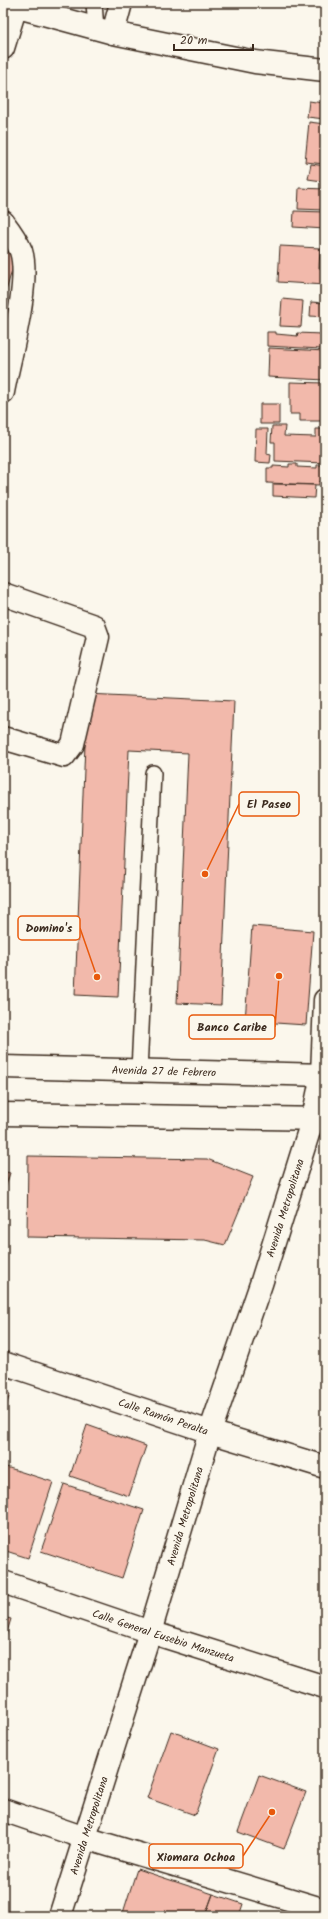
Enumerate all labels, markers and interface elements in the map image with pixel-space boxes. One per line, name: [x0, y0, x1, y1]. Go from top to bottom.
scale bar: [174, 26, 253, 52]
text: 20 m: [180, 31, 208, 50]
callout: El Paseo: [239, 792, 299, 816]
text: El Paseo: [247, 795, 292, 814]
callout: Domino's: [18, 916, 80, 940]
text: Domino's: [26, 919, 73, 938]
callout: Banco Caribe: [189, 1015, 275, 1039]
text: Banco Caribe: [197, 1018, 267, 1037]
street label: Avenida 27 de Febrero: [111, 1062, 216, 1082]
street label: Avenida Metropolitana: [262, 1157, 310, 1260]
street label: Calle Ramón Peralta: [116, 1394, 210, 1441]
street label: Avenida Metropolitana: [162, 1465, 209, 1568]
street label: Calle General Eusebio Manzueta: [89, 1605, 236, 1668]
street label: Avenida Metropolitana: [66, 1774, 114, 1877]
callout: Xiomara Ochoa: [149, 1844, 243, 1868]
text: Xiomara Ochoa: [156, 1848, 235, 1867]

